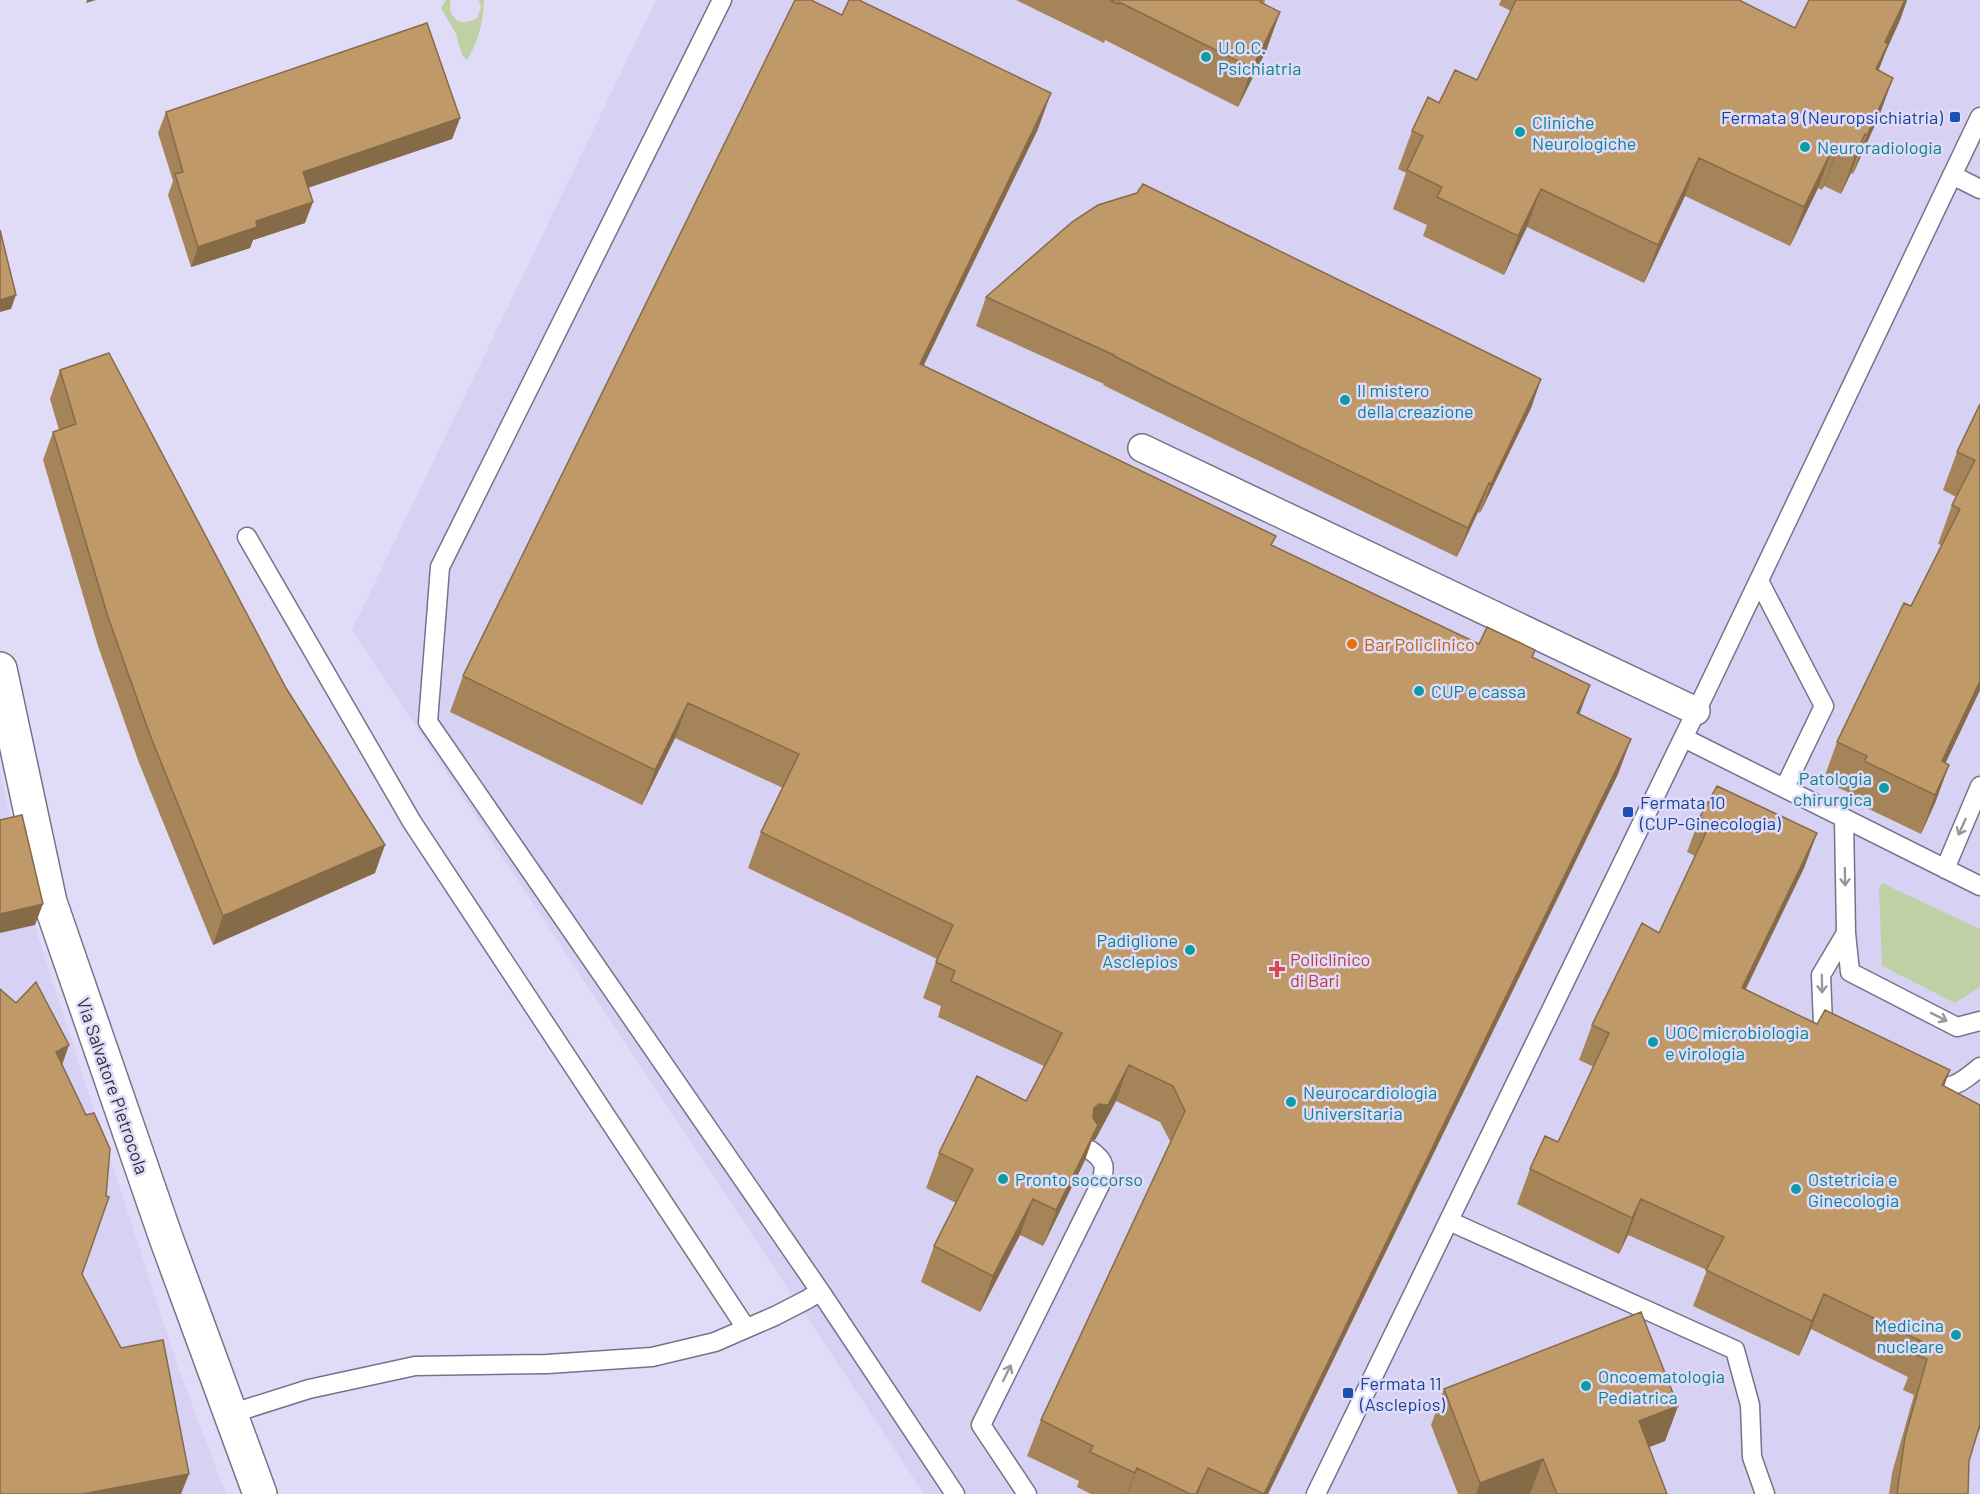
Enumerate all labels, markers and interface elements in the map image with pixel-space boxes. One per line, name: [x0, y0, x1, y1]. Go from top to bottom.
place label: U.O.C. Psichiatria: [1218, 36, 1301, 79]
marker: U.O.C. Psichiatria: [1199, 50, 1213, 64]
place label: Fermata 9 (Neuropsichiatria): [1721, 106, 1943, 128]
marker: Fermata 9 (Neuropsichiatria): [1948, 110, 1962, 124]
place label: Cliniche Neurologiche: [1532, 111, 1636, 154]
marker: Cliniche Neurologiche: [1513, 125, 1527, 139]
place label: Neuroradiologia: [1817, 136, 1942, 158]
marker: Neuroradiologia: [1798, 140, 1812, 154]
place label: Il mistero della creazione: [1357, 379, 1474, 422]
marker: Il mistero della creazione: [1338, 393, 1352, 407]
place label: Bar Policlinico: [1364, 633, 1475, 655]
marker: Bar Policlinico: [1345, 637, 1359, 651]
place label: CUP e cassa: [1431, 680, 1526, 702]
marker: CUP e cassa: [1412, 684, 1426, 698]
place label: Patologia chirurgica: [1793, 767, 1872, 810]
marker: Patologia chirurgica: [1877, 781, 1891, 795]
place label: Fermata 10 (CUP-Ginecologia): [1639, 791, 1781, 834]
marker: Fermata 10 (CUP-Ginecologia): [1621, 805, 1635, 819]
one-way arrow: [1956, 818, 1967, 836]
one-way arrow: [1840, 867, 1851, 887]
place label: Padiglione Asclepios: [1096, 929, 1178, 972]
marker: Padiglione Asclepios: [1183, 943, 1197, 957]
place label: Policlinico di Bari: [1290, 948, 1370, 991]
marker: Policlinico di Bari: [1268, 960, 1286, 978]
one-way arrow: [1816, 974, 1827, 994]
street label: Via Salvatore Pietrocola: [72, 995, 154, 1177]
one-way arrow: [1930, 1012, 1948, 1024]
place label: UOC microbiologia e virologia: [1665, 1021, 1809, 1064]
marker: UOC microbiologia e virologia: [1646, 1035, 1660, 1049]
place label: Neurocardiologia Universitaria: [1303, 1081, 1437, 1124]
marker: Neurocardiologia Universitaria: [1284, 1095, 1298, 1109]
place label: Pronto soccorso: [1015, 1168, 1143, 1190]
place label: Ostetricia e Ginecologia: [1808, 1168, 1899, 1211]
marker: Pronto soccorso: [996, 1172, 1010, 1186]
marker: Ostetricia e Ginecologia: [1789, 1182, 1803, 1196]
place label: Medicina nucleare: [1874, 1314, 1944, 1357]
marker: Medicina nucleare: [1949, 1328, 1963, 1342]
one-way arrow: [1001, 1364, 1013, 1382]
place label: Oncoematologia Pediatrica: [1598, 1365, 1725, 1408]
place label: Fermata 11 (Asclepios): [1359, 1372, 1445, 1415]
marker: Oncoematologia Pediatrica: [1579, 1379, 1593, 1393]
marker: Fermata 11 (Asclepios): [1341, 1386, 1355, 1400]

